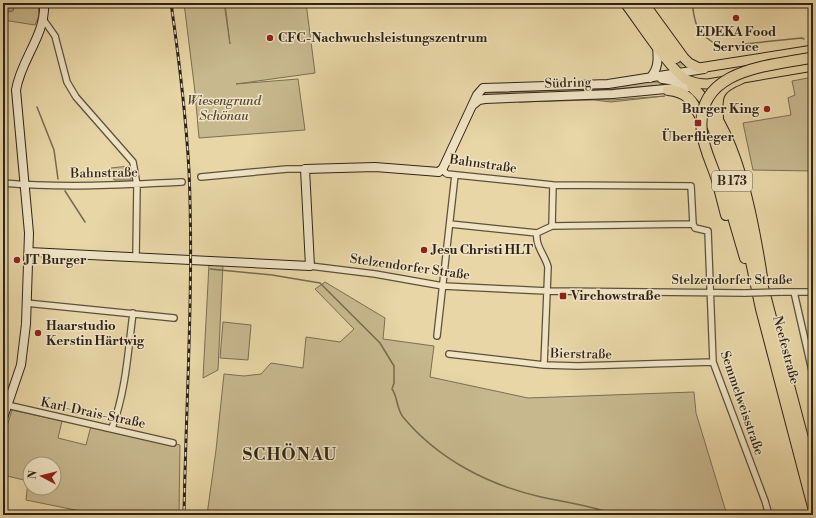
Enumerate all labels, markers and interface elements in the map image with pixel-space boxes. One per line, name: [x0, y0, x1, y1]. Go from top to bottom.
marker: EDEKA Food Service: [731, 13, 741, 23]
place label: EDEKA Food Service: [696, 24, 776, 55]
place label: CFC-Nachwuchsleistungszentrum: [278, 30, 488, 46]
marker: CFC-Nachwuchsleistungszentrum: [265, 33, 275, 43]
street label: Südring: [544, 74, 592, 92]
park label: Wiesengrund Schönau: [187, 93, 262, 124]
place label: Burger King: [682, 101, 760, 117]
marker: Burger King: [762, 104, 772, 114]
marker: Überflieger: [693, 118, 703, 128]
place label: Überflieger: [662, 128, 735, 145]
street label: Bahnstraße: [447, 151, 518, 177]
street label: Bahnstraße: [69, 164, 138, 182]
road number: B 173: [712, 171, 752, 191]
place label: Jesu Christi HLT: [430, 242, 533, 258]
marker: Jesu Christi HLT: [419, 245, 429, 255]
street label: Stelzendorfer Straße: [349, 251, 471, 283]
place label: JT Burger: [23, 252, 87, 268]
marker: JT Burger: [12, 255, 22, 265]
street label: Stelzendorfer Straße: [672, 272, 793, 288]
place label: Virchowstraße: [570, 288, 661, 304]
marker: Virchowstraße: [558, 291, 568, 301]
street label: Neefestraße: [769, 314, 803, 386]
place label: Haarstudio Kerstin Härtwig: [46, 318, 145, 349]
marker: Haarstudio Kerstin Härtwig: [33, 328, 43, 338]
street label: Bierstraße: [549, 345, 613, 363]
street label: Semmelweisstraße: [717, 349, 767, 458]
street label: Karl-Drais-Straße: [39, 394, 147, 432]
district label: SCHÖNAU: [243, 443, 337, 466]
north arrow: [22, 456, 62, 496]
text: N: [26, 469, 41, 480]

